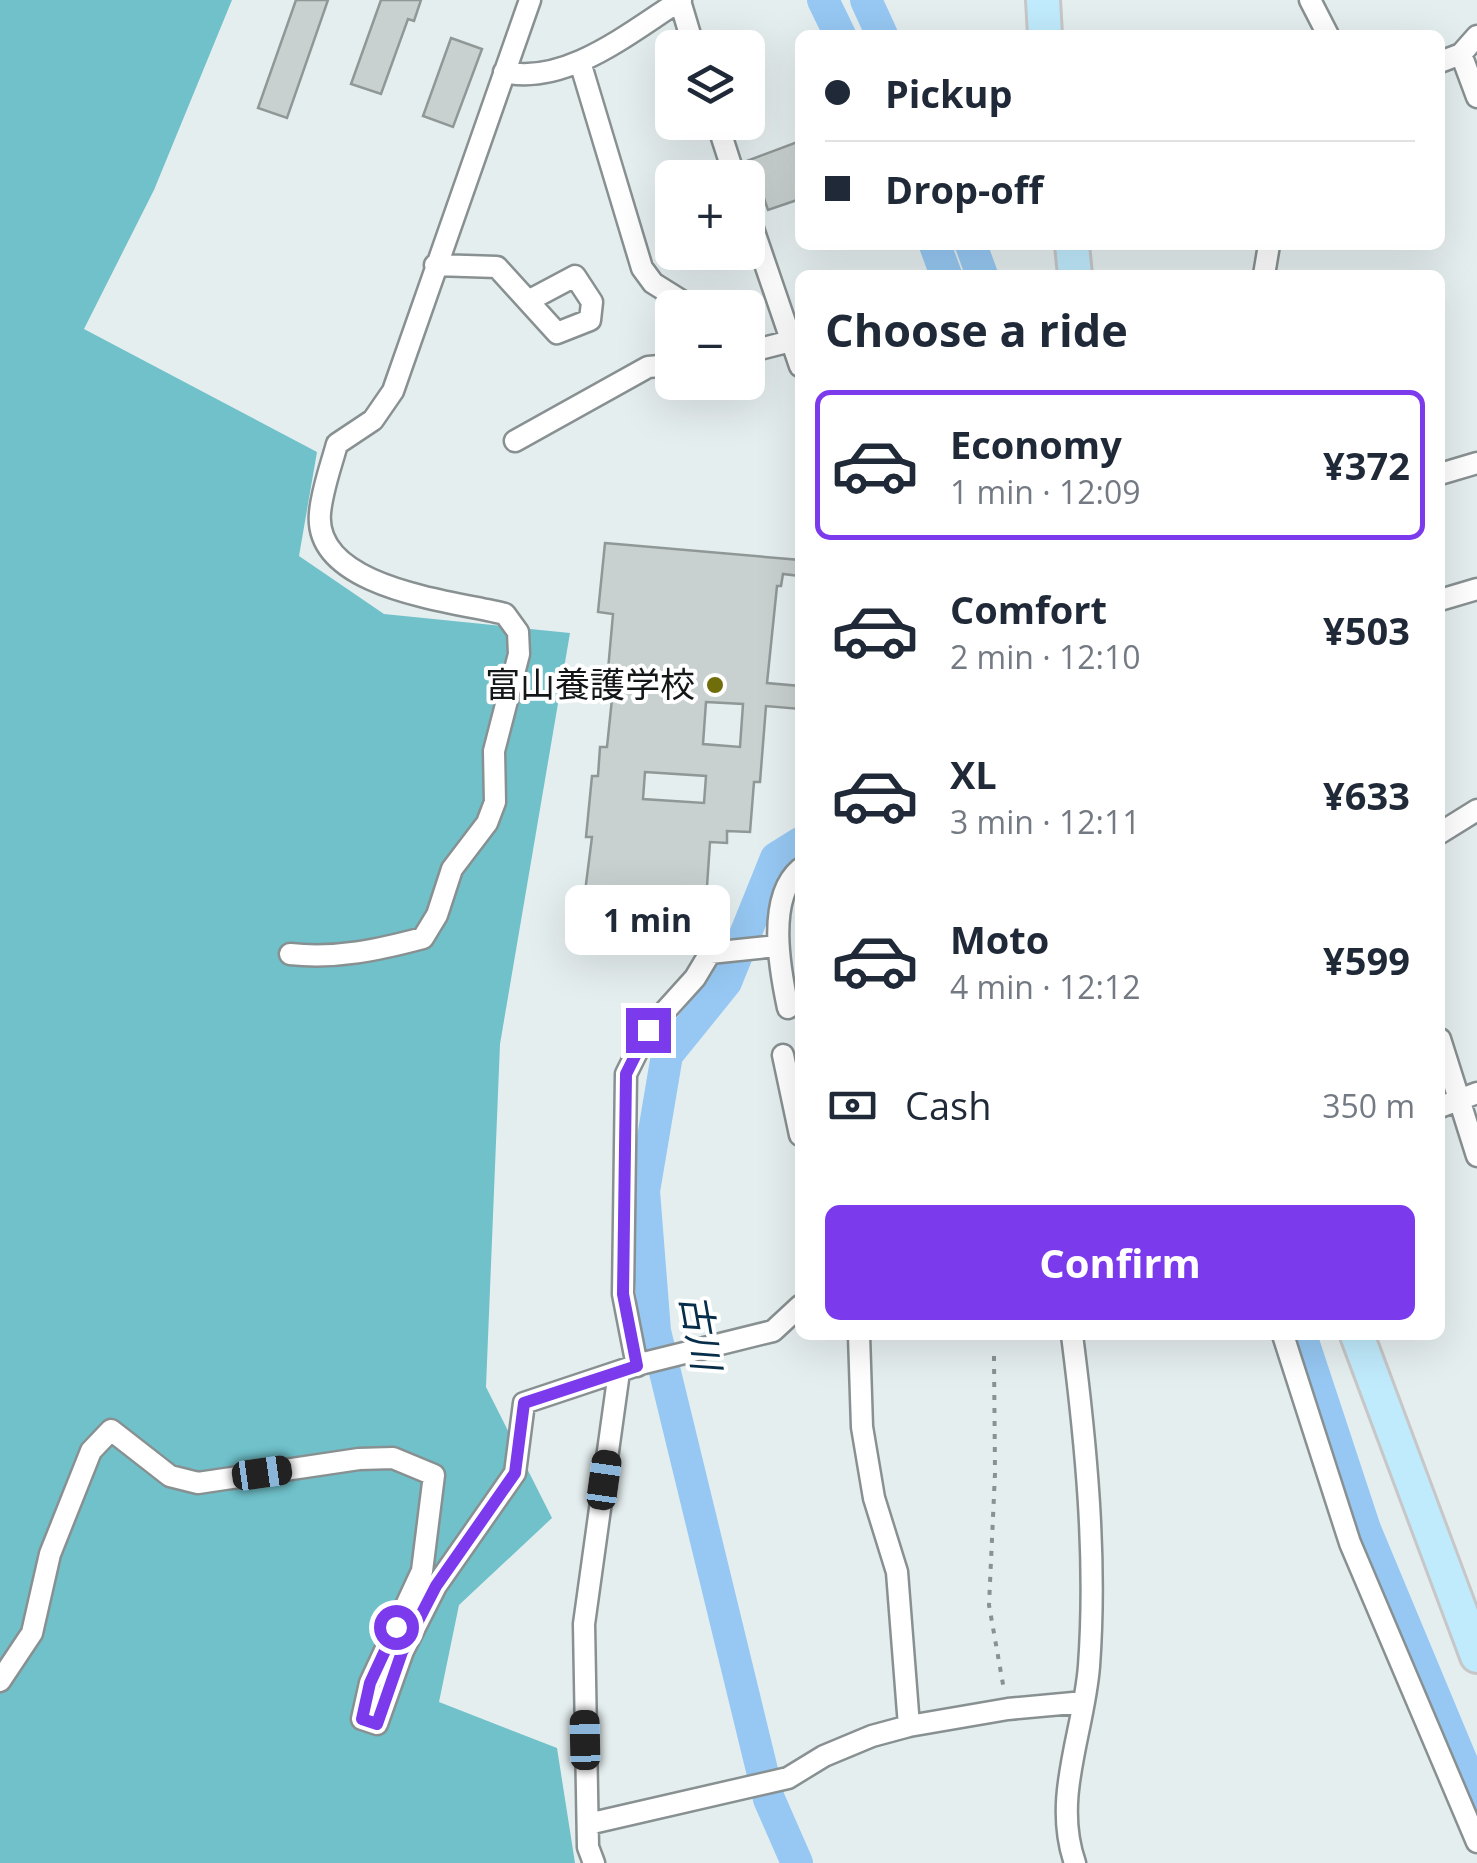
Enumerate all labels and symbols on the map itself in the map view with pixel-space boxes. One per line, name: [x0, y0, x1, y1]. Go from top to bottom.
place label: 富山養護学校: [485, 660, 695, 707]
marker: 富山養護学校: [704, 674, 726, 696]
callout: 1 min: [566, 885, 730, 955]
route end: [626, 1008, 671, 1053]
water label: 古川: [670, 1290, 735, 1378]
car: [585, 1448, 623, 1512]
car: [230, 1454, 294, 1492]
route start: [374, 1605, 419, 1650]
car: [569, 1710, 601, 1770]

